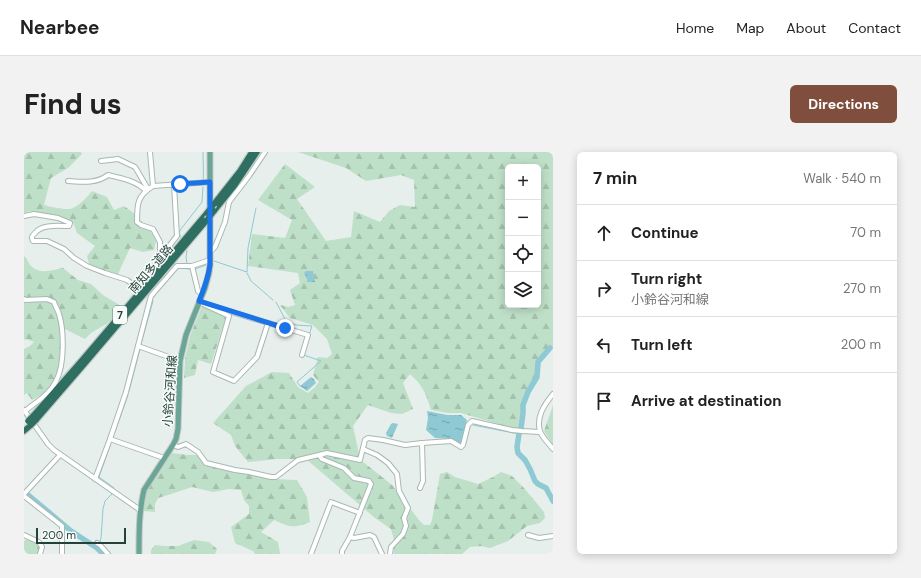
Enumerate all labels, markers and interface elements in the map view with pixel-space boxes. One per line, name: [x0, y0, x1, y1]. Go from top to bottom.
text: Nearbee: [20, 15, 100, 40]
text: Home: [676, 19, 714, 37]
text: Map: [736, 19, 764, 37]
text: About: [786, 19, 826, 37]
text: Contact: [848, 19, 901, 37]
button: Directions: [790, 85, 897, 123]
text: Find us: [24, 86, 122, 123]
map controls: [505, 164, 541, 308]
button: +: [505, 164, 541, 200]
text: 7 min: [593, 167, 637, 189]
text: Walk · 540 m: [803, 170, 881, 187]
route start: [171, 175, 189, 193]
button: −: [505, 200, 541, 236]
icon: ahead: [593, 222, 615, 244]
text: Continue: [631, 223, 699, 243]
text: 70 m: [850, 224, 881, 241]
button: locate: [505, 236, 541, 272]
street label: 南知多道路: [125, 241, 177, 297]
text: Turn right: [631, 269, 702, 289]
button: layers: [505, 272, 541, 308]
icon: right: [593, 278, 615, 300]
text: 270 m: [843, 280, 881, 297]
text: 小鈴谷河和線: [631, 291, 709, 308]
road number: 7: [113, 306, 127, 324]
route end: [276, 319, 294, 337]
icon: left: [593, 334, 615, 356]
text: Turn left: [631, 335, 692, 355]
text: 200 m: [841, 336, 881, 353]
street label: 小鈴谷河和線: [160, 355, 180, 427]
icon: arrive: [593, 390, 615, 412]
text: Arrive at destination: [631, 391, 782, 411]
scale bar: [36, 526, 126, 545]
text: 200 m: [42, 528, 76, 542]

